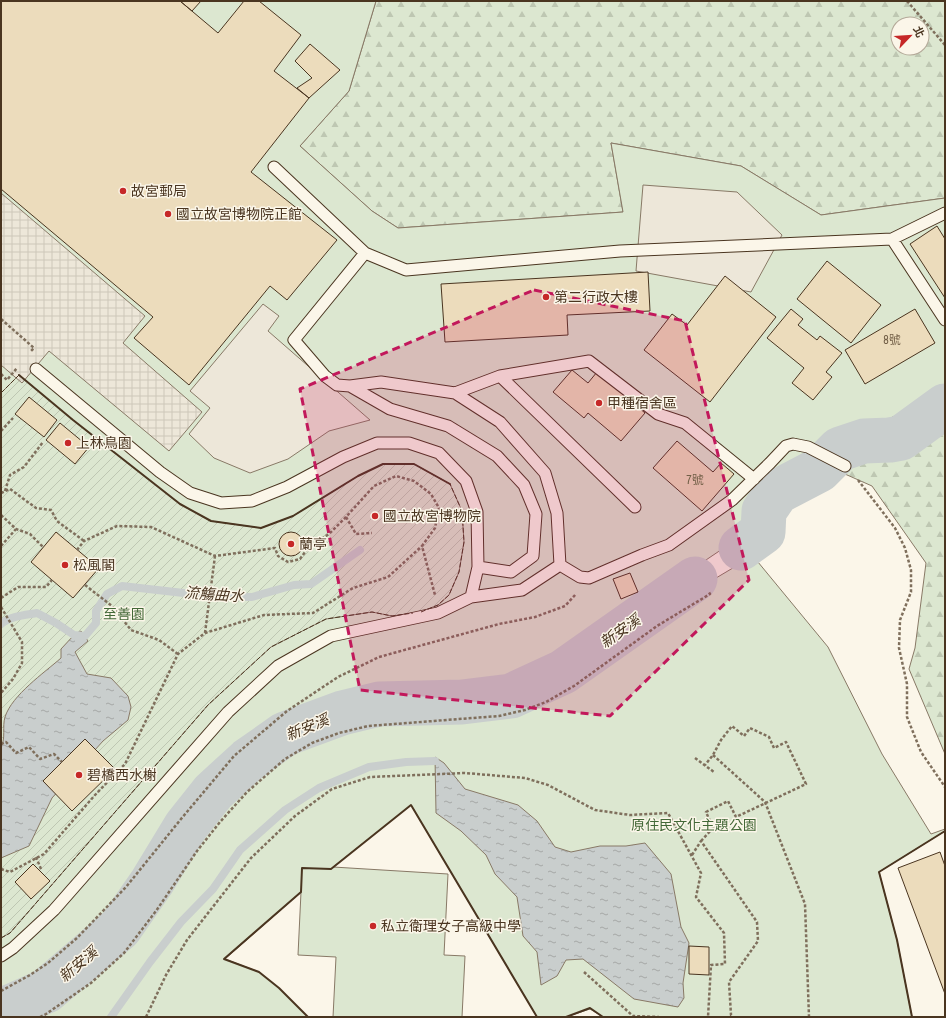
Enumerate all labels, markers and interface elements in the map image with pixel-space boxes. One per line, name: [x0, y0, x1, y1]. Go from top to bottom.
north arrow: [890, 16, 930, 56]
text: 北: [910, 24, 928, 40]
place label: 故宮郵局: [131, 182, 187, 200]
marker: 故宮郵局: [118, 186, 128, 196]
place label: 國立故宮博物院正館: [176, 205, 302, 223]
marker: 國立故宮博物院正館: [163, 209, 173, 219]
place label: 第二行政大樓: [554, 288, 638, 306]
marker: 第二行政大樓: [541, 292, 551, 302]
house number: 8號: [883, 332, 901, 348]
place label: 甲種宿舍區: [607, 394, 677, 412]
marker: 甲種宿舍區: [594, 398, 604, 408]
place label: 上林鳥園: [76, 434, 132, 452]
marker: 上林鳥園: [63, 438, 73, 448]
house number: 7號: [686, 472, 704, 488]
place label: 國立故宮博物院: [383, 507, 481, 525]
marker: 國立故宮博物院: [370, 511, 380, 521]
place label: 蘭亭: [299, 535, 327, 553]
marker: 蘭亭: [286, 539, 296, 549]
place label: 松風閣: [73, 556, 115, 574]
marker: 松風閣: [60, 560, 70, 570]
water label: 流觴曲水: [183, 581, 246, 607]
park label: 至善園: [103, 605, 145, 623]
water label: 新安溪: [596, 608, 646, 653]
water label: 新安溪: [282, 708, 334, 745]
place label: 碧橋西水榭: [87, 766, 157, 784]
marker: 碧橋西水榭: [74, 770, 84, 780]
park label: 原住民文化主題公園: [631, 816, 757, 834]
place label: 私立衛理女子高級中學: [381, 917, 521, 935]
marker: 私立衛理女子高級中學: [368, 921, 378, 931]
water label: 新安溪: [54, 940, 104, 987]

